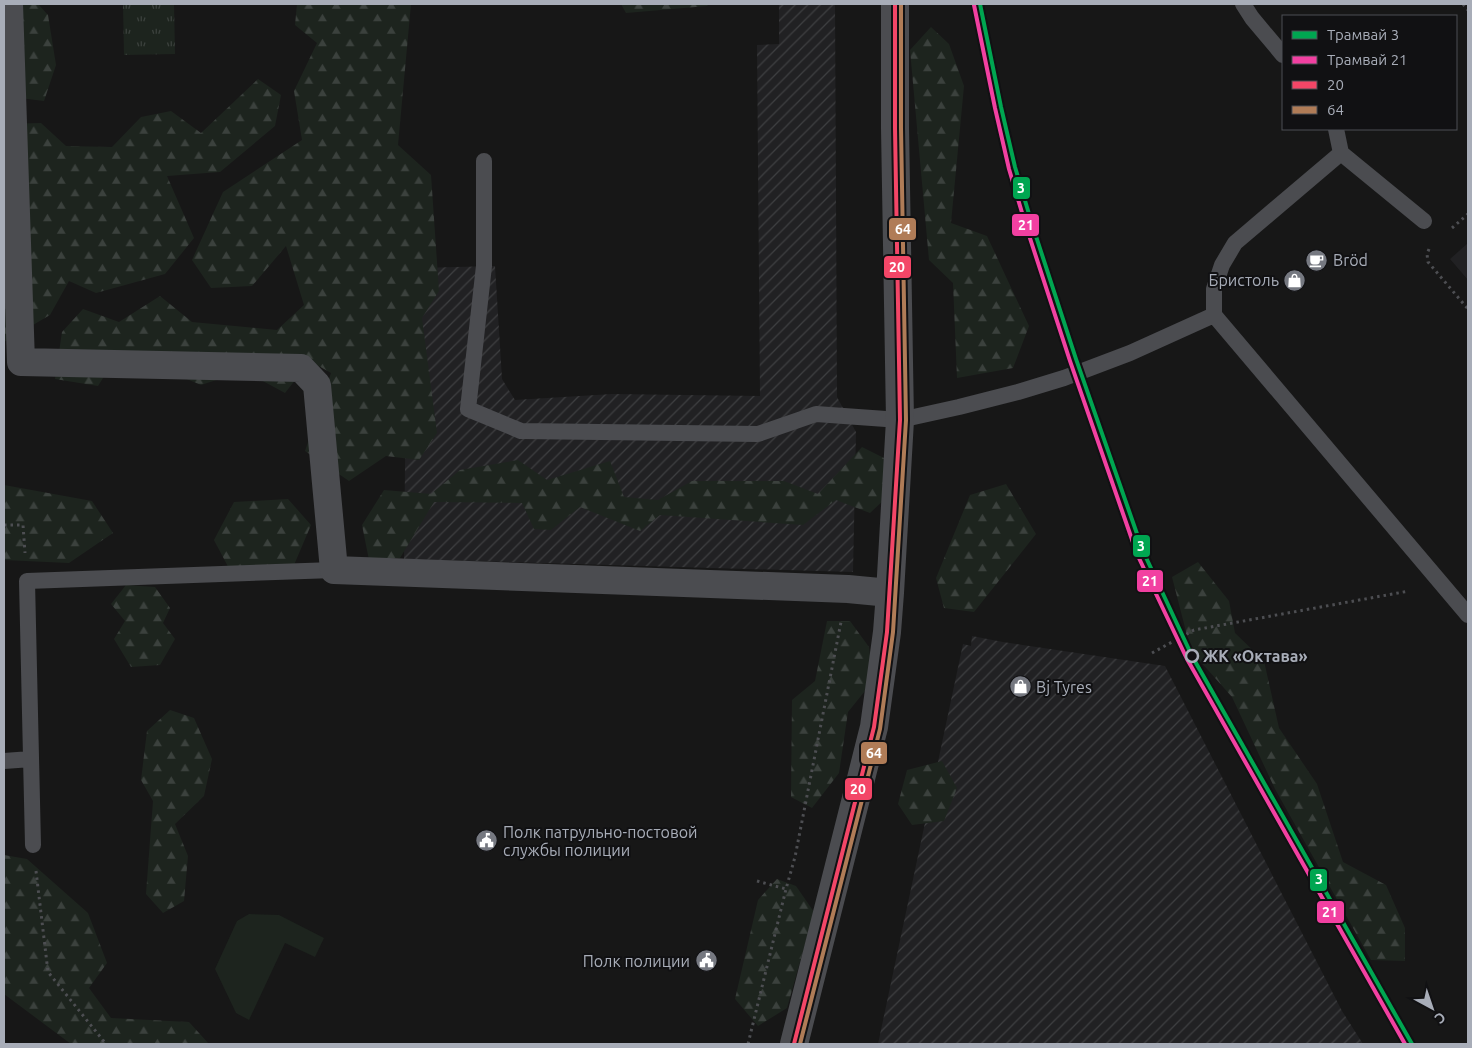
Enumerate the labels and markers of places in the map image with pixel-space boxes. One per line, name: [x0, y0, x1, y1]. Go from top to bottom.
cafe icon: Bröd: [1305, 248, 1329, 272]
place label: Bröd: [1333, 251, 1368, 269]
shop icon: Бристоль: [1283, 268, 1307, 292]
place label: Бристоль: [1209, 271, 1279, 289]
place label: ЖК «Октава»: [1203, 647, 1308, 665]
marker: ЖК «Октава»: [1185, 649, 1199, 663]
shop icon: Bj Tyres: [1008, 675, 1032, 699]
place label: Bj Tyres: [1036, 678, 1092, 696]
place label: Полк патрульно-постовой службы полиции: [503, 823, 698, 859]
public building icon: Полк патрульно-постовой службы полиции: [475, 829, 499, 853]
public building icon: Полк полиции: [694, 949, 718, 973]
place label: Полк полиции: [583, 952, 690, 970]

